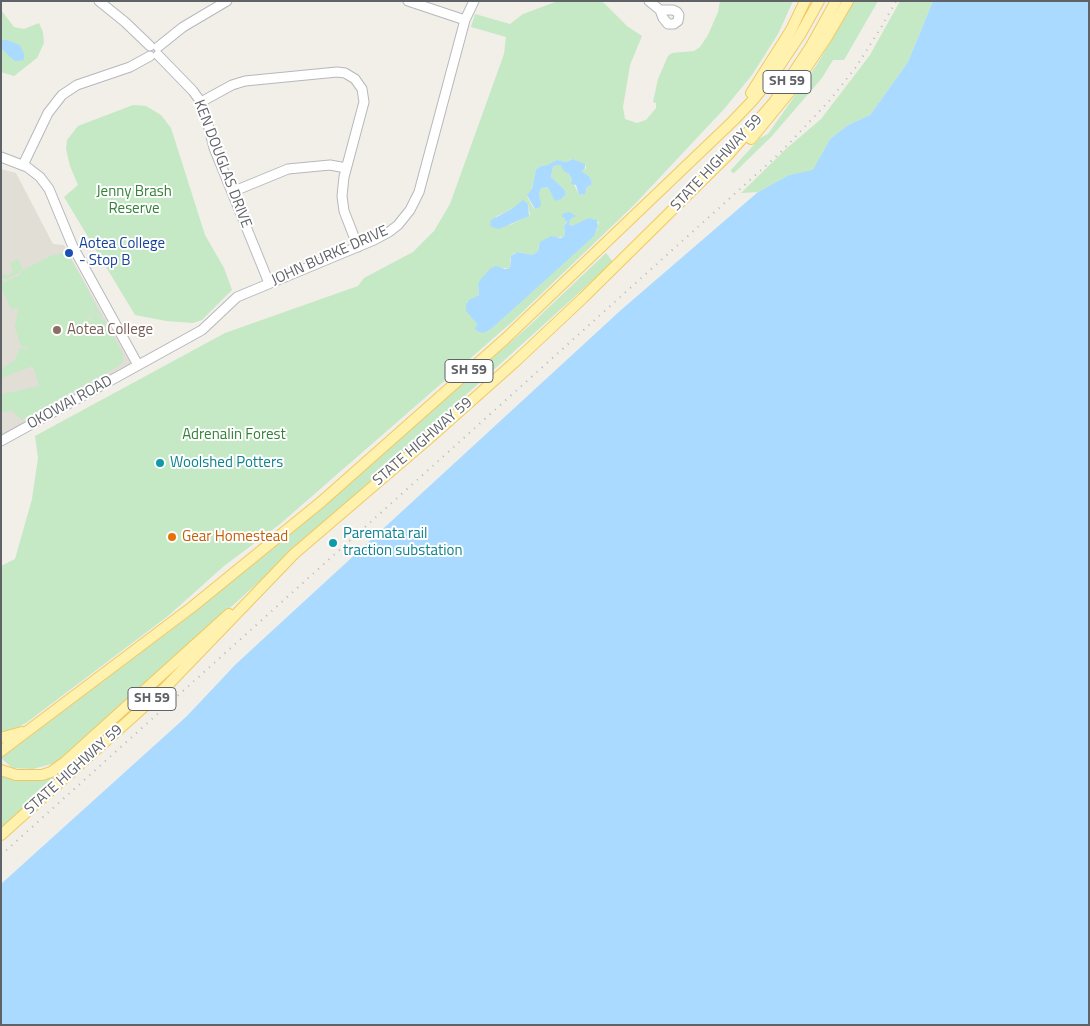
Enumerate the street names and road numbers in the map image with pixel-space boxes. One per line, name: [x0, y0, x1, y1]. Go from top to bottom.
road number: SH 59: [763, 70, 811, 94]
street label: KEN DOUGLAS DRIVE: [189, 97, 255, 231]
street label: STATE HIGHWAY 59: [668, 111, 766, 215]
street label: JOHN BURKE DRIVE: [269, 222, 391, 290]
road number: SH 59: [445, 360, 493, 382]
street label: OKOWAI ROAD: [24, 372, 116, 434]
street label: STATE HIGHWAY 59: [370, 394, 476, 490]
road number: SH 59: [128, 688, 176, 711]
street label: STATE HIGHWAY 59: [21, 721, 127, 819]

